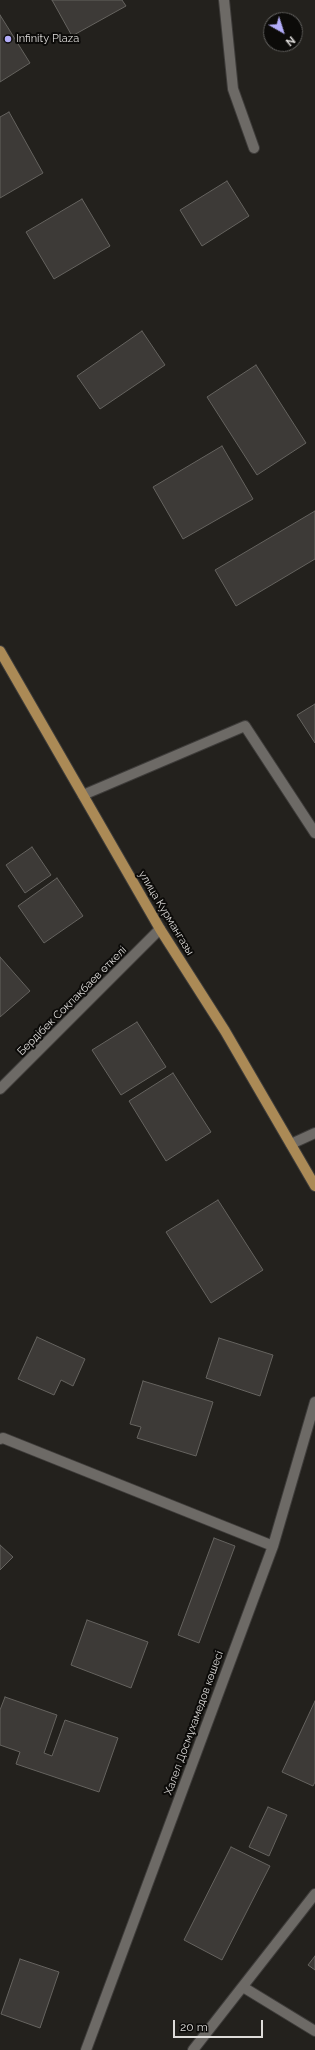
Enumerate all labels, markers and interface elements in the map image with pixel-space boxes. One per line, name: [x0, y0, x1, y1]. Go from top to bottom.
north arrow: [263, 12, 303, 52]
place label: Infinity Plaza: [16, 32, 79, 46]
text: N: [283, 33, 298, 49]
marker: Infinity Plaza: [3, 34, 13, 44]
street label: улица Курмангазы: [136, 868, 196, 958]
street label: Бердібек Соқпақбаев өткелі: [15, 944, 129, 1058]
street label: Халел Досмұхамедов көшесі: [162, 1649, 226, 1797]
scale bar: [175, 2012, 265, 2038]
text: 20 m: [180, 2020, 208, 2034]

